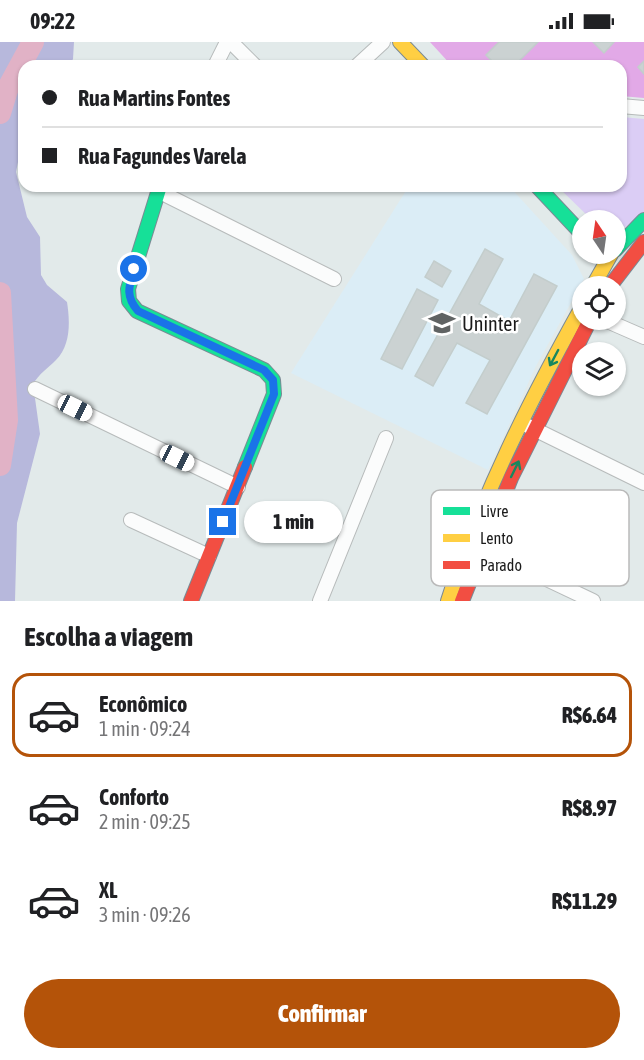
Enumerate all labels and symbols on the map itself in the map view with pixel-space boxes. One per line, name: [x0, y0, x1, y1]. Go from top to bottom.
north arrow: [572, 210, 626, 264]
route start: [120, 255, 147, 282]
school or university icon: Uninter: [427, 308, 457, 338]
place label: Uninter: [462, 312, 519, 335]
one-way arrow: [548, 349, 560, 366]
car: [55, 392, 95, 424]
car: [157, 442, 197, 474]
one-way arrow: [510, 460, 522, 478]
legend: [431, 490, 629, 586]
callout: 1 min: [244, 501, 343, 543]
text: Livre: [480, 502, 508, 520]
route end: [209, 508, 236, 535]
text: Lento: [480, 529, 513, 547]
text: Parado: [480, 556, 522, 574]

